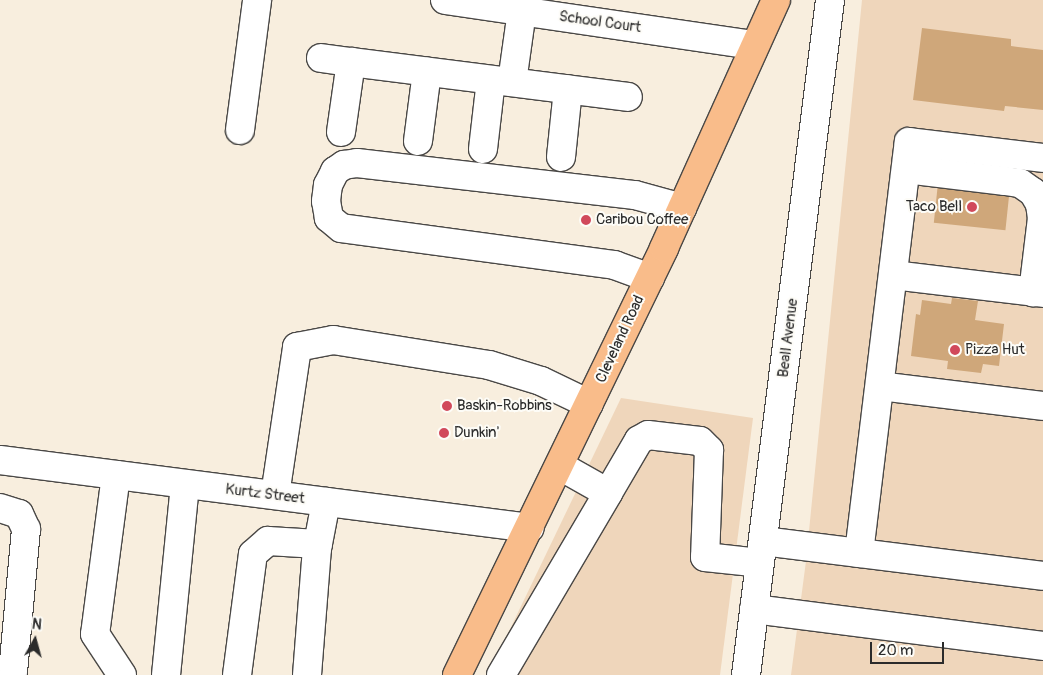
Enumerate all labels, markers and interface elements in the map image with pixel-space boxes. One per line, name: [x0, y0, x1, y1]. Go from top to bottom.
street label: School Court: [558, 7, 642, 37]
place label: Taco Bell: [906, 198, 962, 216]
marker: Taco Bell: [966, 201, 978, 213]
place label: Caribou Coffee: [596, 211, 688, 229]
marker: Caribou Coffee: [580, 214, 592, 226]
street label: Cleveland Road: [592, 292, 648, 386]
street label: Beall Avenue: [774, 298, 802, 378]
place label: Pizza Hut: [965, 341, 1025, 359]
marker: Pizza Hut: [949, 344, 961, 356]
place label: Baskin-Robbins: [457, 397, 552, 415]
marker: Baskin-Robbins: [441, 400, 453, 412]
place label: Dunkin': [454, 424, 499, 442]
marker: Dunkin': [438, 427, 450, 439]
street label: Kurtz Street: [224, 480, 306, 508]
north arrow: [10, 615, 60, 665]
text: N: [31, 616, 43, 634]
scale bar: [873, 632, 947, 664]
text: 20 m: [878, 641, 913, 660]

